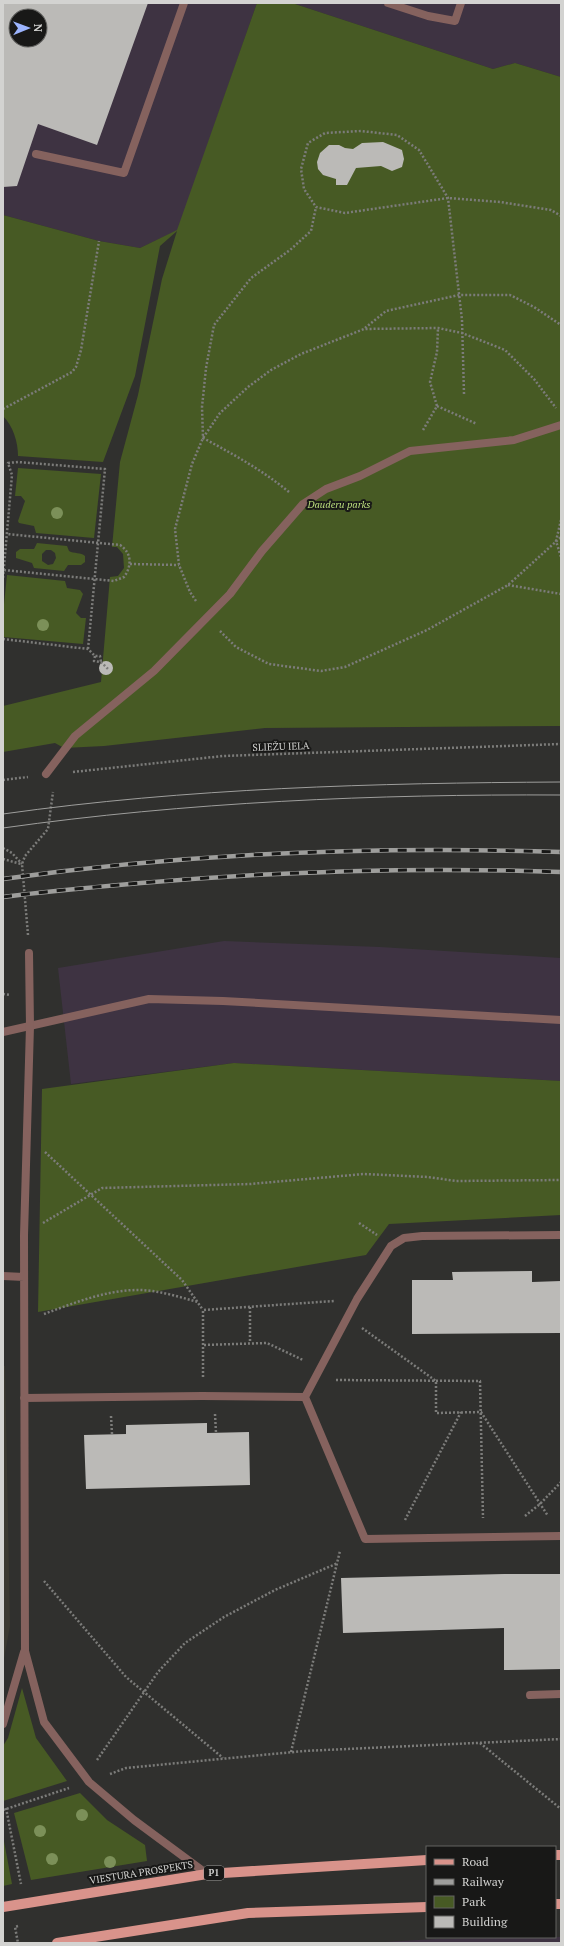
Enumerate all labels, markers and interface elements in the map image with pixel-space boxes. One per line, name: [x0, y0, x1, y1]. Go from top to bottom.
north arrow: [8, 8, 48, 48]
text: N: [31, 24, 45, 33]
park label: Dauderu parks: [307, 498, 371, 511]
street label: SLIEŽU IELA: [252, 739, 310, 754]
legend: [426, 1846, 556, 1938]
text: Road: [462, 1854, 489, 1869]
street label: VIESTURA PROSPEKTS: [88, 1858, 194, 1887]
road number: P1: [204, 1866, 224, 1880]
text: Railway: [462, 1874, 505, 1889]
text: Park: [462, 1894, 487, 1909]
text: Building: [462, 1914, 508, 1929]

